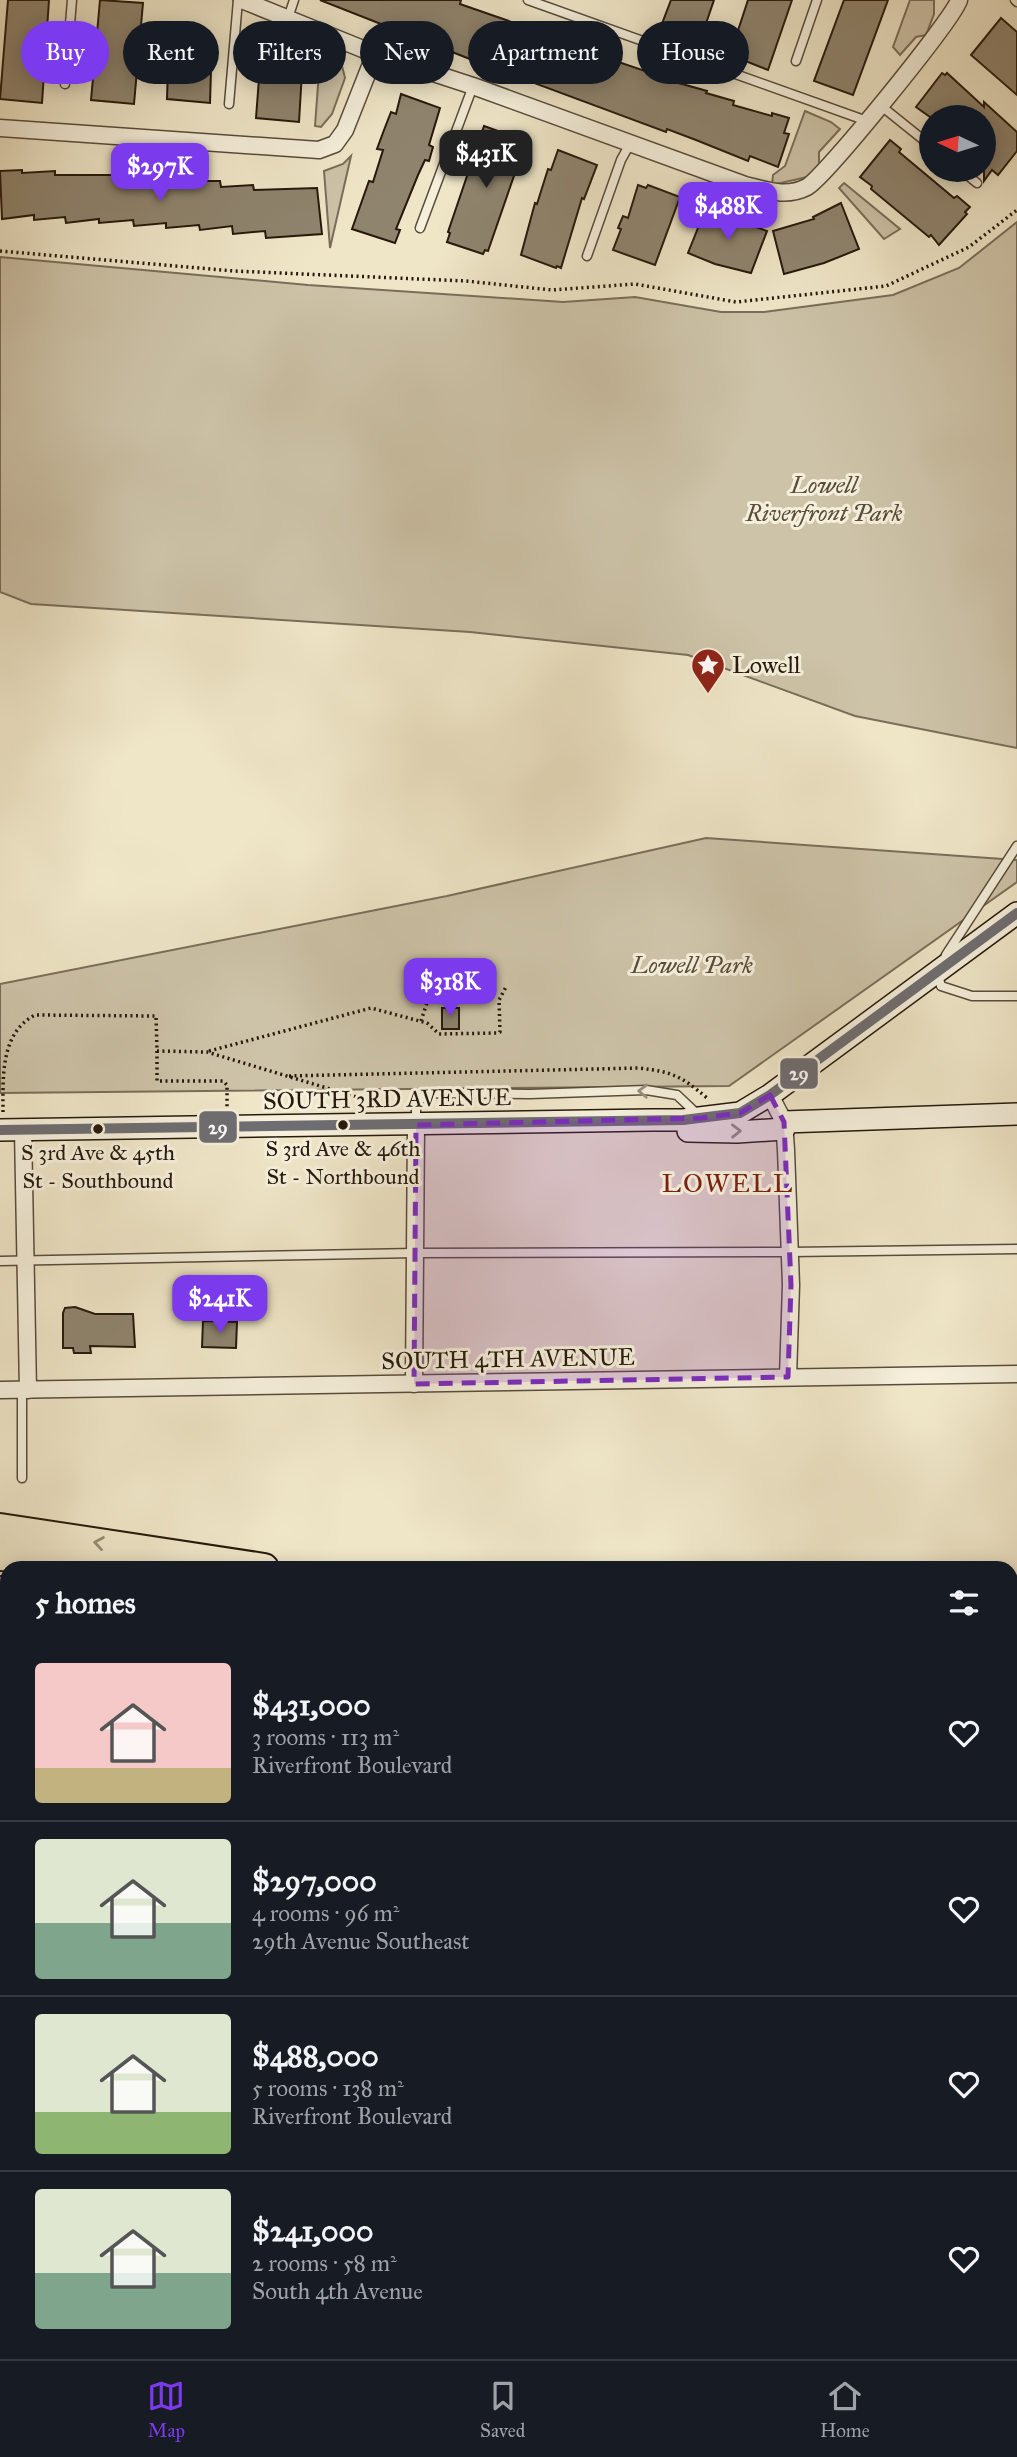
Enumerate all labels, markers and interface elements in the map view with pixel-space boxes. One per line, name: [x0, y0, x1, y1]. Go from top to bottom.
chip: Buy: [21, 21, 109, 84]
chip: Rent: [123, 21, 219, 84]
chip: Filters: [233, 21, 346, 84]
chip: New: [360, 21, 454, 84]
chip: Apartment: [468, 21, 623, 84]
chip: House: [637, 21, 749, 84]
north arrow: [919, 105, 996, 182]
map controls: [919, 105, 996, 182]
pin: $431K: [437, 130, 535, 190]
text: $431K: [455, 139, 517, 167]
pin: $297K: [111, 144, 209, 203]
text: $297K: [127, 152, 193, 180]
pin: $488K: [679, 182, 777, 242]
text: $488K: [694, 191, 762, 219]
park label: Lowell Riverfront Park: [745, 470, 903, 528]
place icon: Lowell: [689, 646, 727, 695]
place label: Lowell: [732, 650, 801, 680]
park label: Lowell Park: [630, 950, 753, 980]
pin: $318K: [401, 958, 499, 1018]
text: $318K: [420, 967, 480, 995]
line badge: 29: [779, 1057, 819, 1090]
text: 29: [789, 1062, 809, 1086]
street label: SOUTH 3RD AVENUE: [263, 1082, 511, 1116]
one-way arrow: [637, 1084, 648, 1099]
line badge: 29: [198, 1110, 238, 1144]
text: 29: [208, 1116, 228, 1140]
marker: S 3rd Ave & 46th St - Northbound: [336, 1118, 350, 1132]
marker: S 3rd Ave & 45th St - Southbound: [91, 1122, 105, 1136]
one-way arrow: [731, 1124, 742, 1139]
place label: S 3rd Ave & 46th St - Northbound: [265, 1135, 421, 1190]
place label: S 3rd Ave & 45th St - Southbound: [21, 1139, 175, 1194]
district label: LOWELL: [662, 1167, 794, 1199]
pin: $241K: [171, 1276, 269, 1335]
text: $241K: [188, 1284, 252, 1312]
street label: SOUTH 4TH AVENUE: [381, 1342, 635, 1376]
one-way arrow: [94, 1536, 105, 1551]
icon: filters: [945, 1584, 983, 1622]
text: 5 homes: [35, 1585, 136, 1621]
text: $431,000: [252, 1687, 371, 1723]
icon: home: [91, 1691, 175, 1775]
icon: heart: [945, 1714, 983, 1752]
text: 3 rooms · 113 m²: [252, 1723, 399, 1751]
text: Riverfront Boulevard: [252, 1751, 452, 1779]
text: $297,000: [252, 1863, 377, 1899]
icon: home: [91, 1867, 175, 1951]
icon: heart: [945, 1890, 983, 1928]
text: 4 rooms · 96 m²: [252, 1899, 399, 1927]
text: 29th Avenue Southeast: [252, 1927, 470, 1955]
text: $488,000: [252, 2038, 379, 2074]
icon: home: [91, 2042, 175, 2126]
icon: heart: [945, 2065, 983, 2103]
text: 5 rooms · 138 m²: [252, 2074, 404, 2102]
text: Riverfront Boulevard: [252, 2102, 452, 2130]
text: $241,000: [252, 2213, 374, 2249]
icon: home: [91, 2217, 175, 2301]
icon: heart: [945, 2240, 983, 2278]
text: 2 rooms · 58 m²: [252, 2249, 397, 2277]
text: South 4th Avenue: [252, 2277, 423, 2305]
tab: Map: [147, 2377, 185, 2442]
tab: Saved: [480, 2377, 525, 2442]
tab: Home: [820, 2377, 870, 2442]

